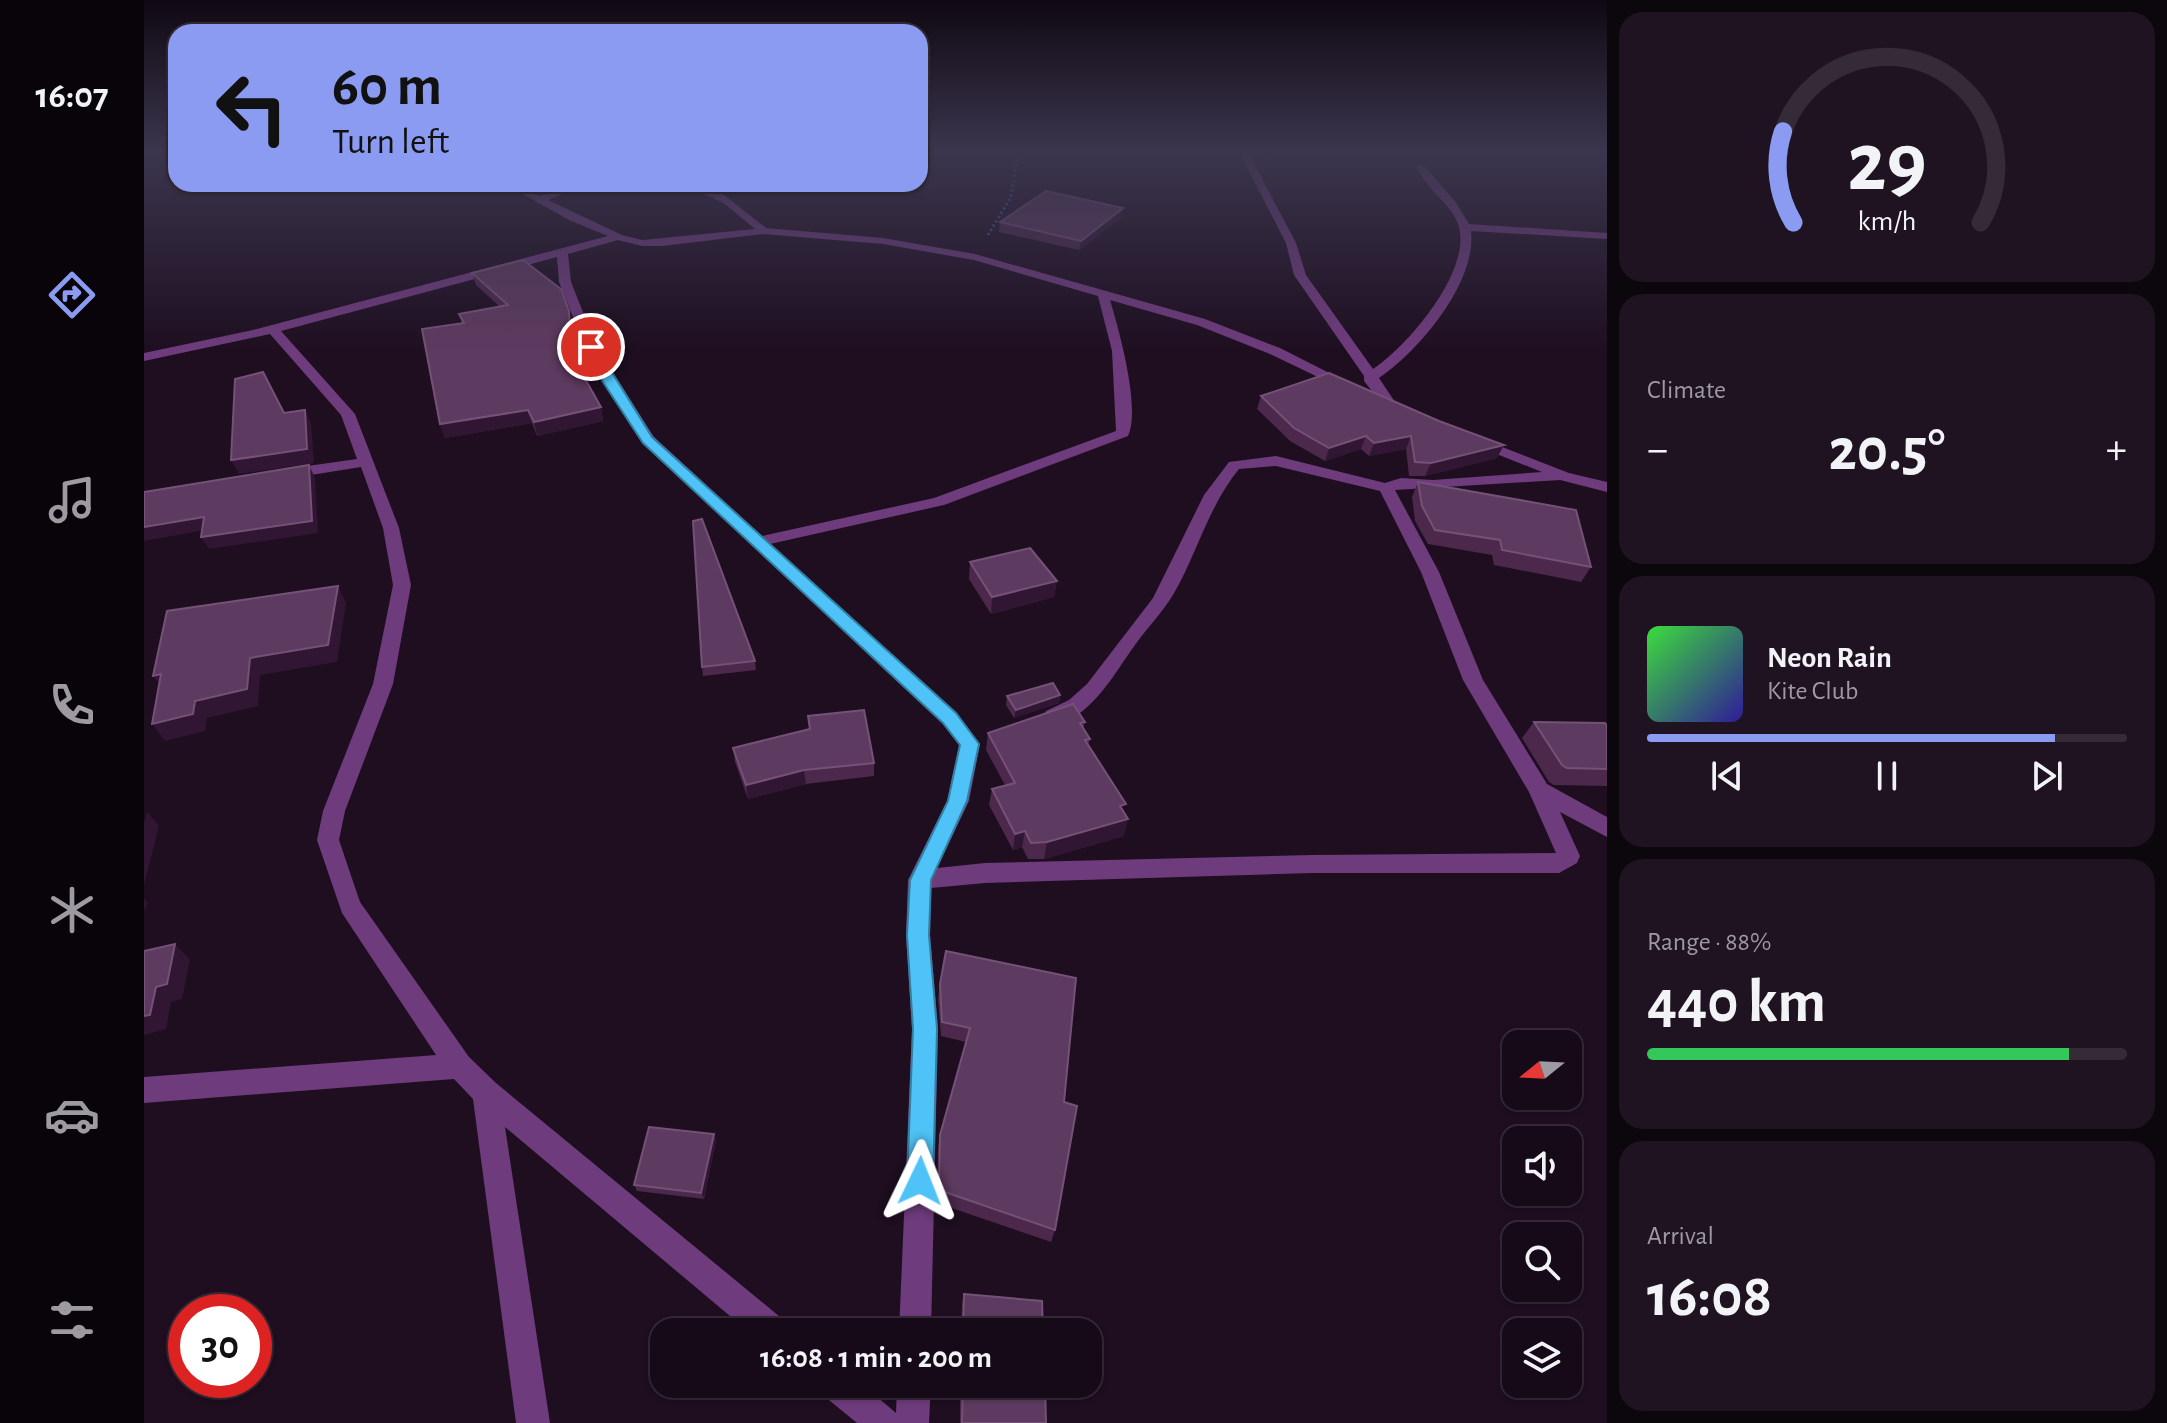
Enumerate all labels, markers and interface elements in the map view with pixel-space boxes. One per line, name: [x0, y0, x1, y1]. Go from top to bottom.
icon: left: [200, 56, 304, 160]
text: 60 m: [332, 59, 442, 115]
text: 16:07: [36, 78, 108, 114]
text: 29: [1847, 122, 1927, 206]
text: Turn left: [332, 124, 449, 160]
text: km/h: [1858, 207, 1916, 236]
icon: directions: [44, 267, 100, 323]
pin: [557, 313, 625, 381]
icon: arrive: [569, 325, 613, 369]
text: Climate: [1647, 377, 1726, 403]
text: 20.5°: [1829, 421, 1945, 481]
text: −: [1647, 428, 1668, 472]
text: +: [2106, 428, 2127, 472]
icon: music: [44, 472, 100, 528]
text: Neon Rain: [1767, 643, 1892, 673]
icon: phone: [44, 677, 100, 733]
text: Kite Club: [1767, 678, 1858, 704]
icon: previous: [1705, 754, 1749, 798]
icon: pause: [1865, 754, 1909, 798]
icon: next: [2025, 754, 2069, 798]
icon: climate: [44, 882, 100, 938]
text: Range · 88%: [1647, 929, 1771, 955]
text: 440 km: [1647, 973, 1826, 1033]
north arrow: [1502, 1030, 1582, 1110]
map controls: [1502, 1030, 1582, 1398]
icon: car: [44, 1087, 100, 1143]
button: sound: [1502, 1126, 1582, 1206]
position arrow: [878, 1139, 962, 1223]
button: search: [1502, 1222, 1582, 1302]
text: Arrival: [1647, 1223, 1714, 1249]
text: 16:08: [1647, 1267, 1772, 1327]
icon: filters: [44, 1292, 100, 1348]
speed limit sign: 30: [168, 1294, 272, 1398]
button: layers: [1502, 1318, 1582, 1398]
text: 16:08 · 1 min · 200 m: [760, 1343, 992, 1373]

